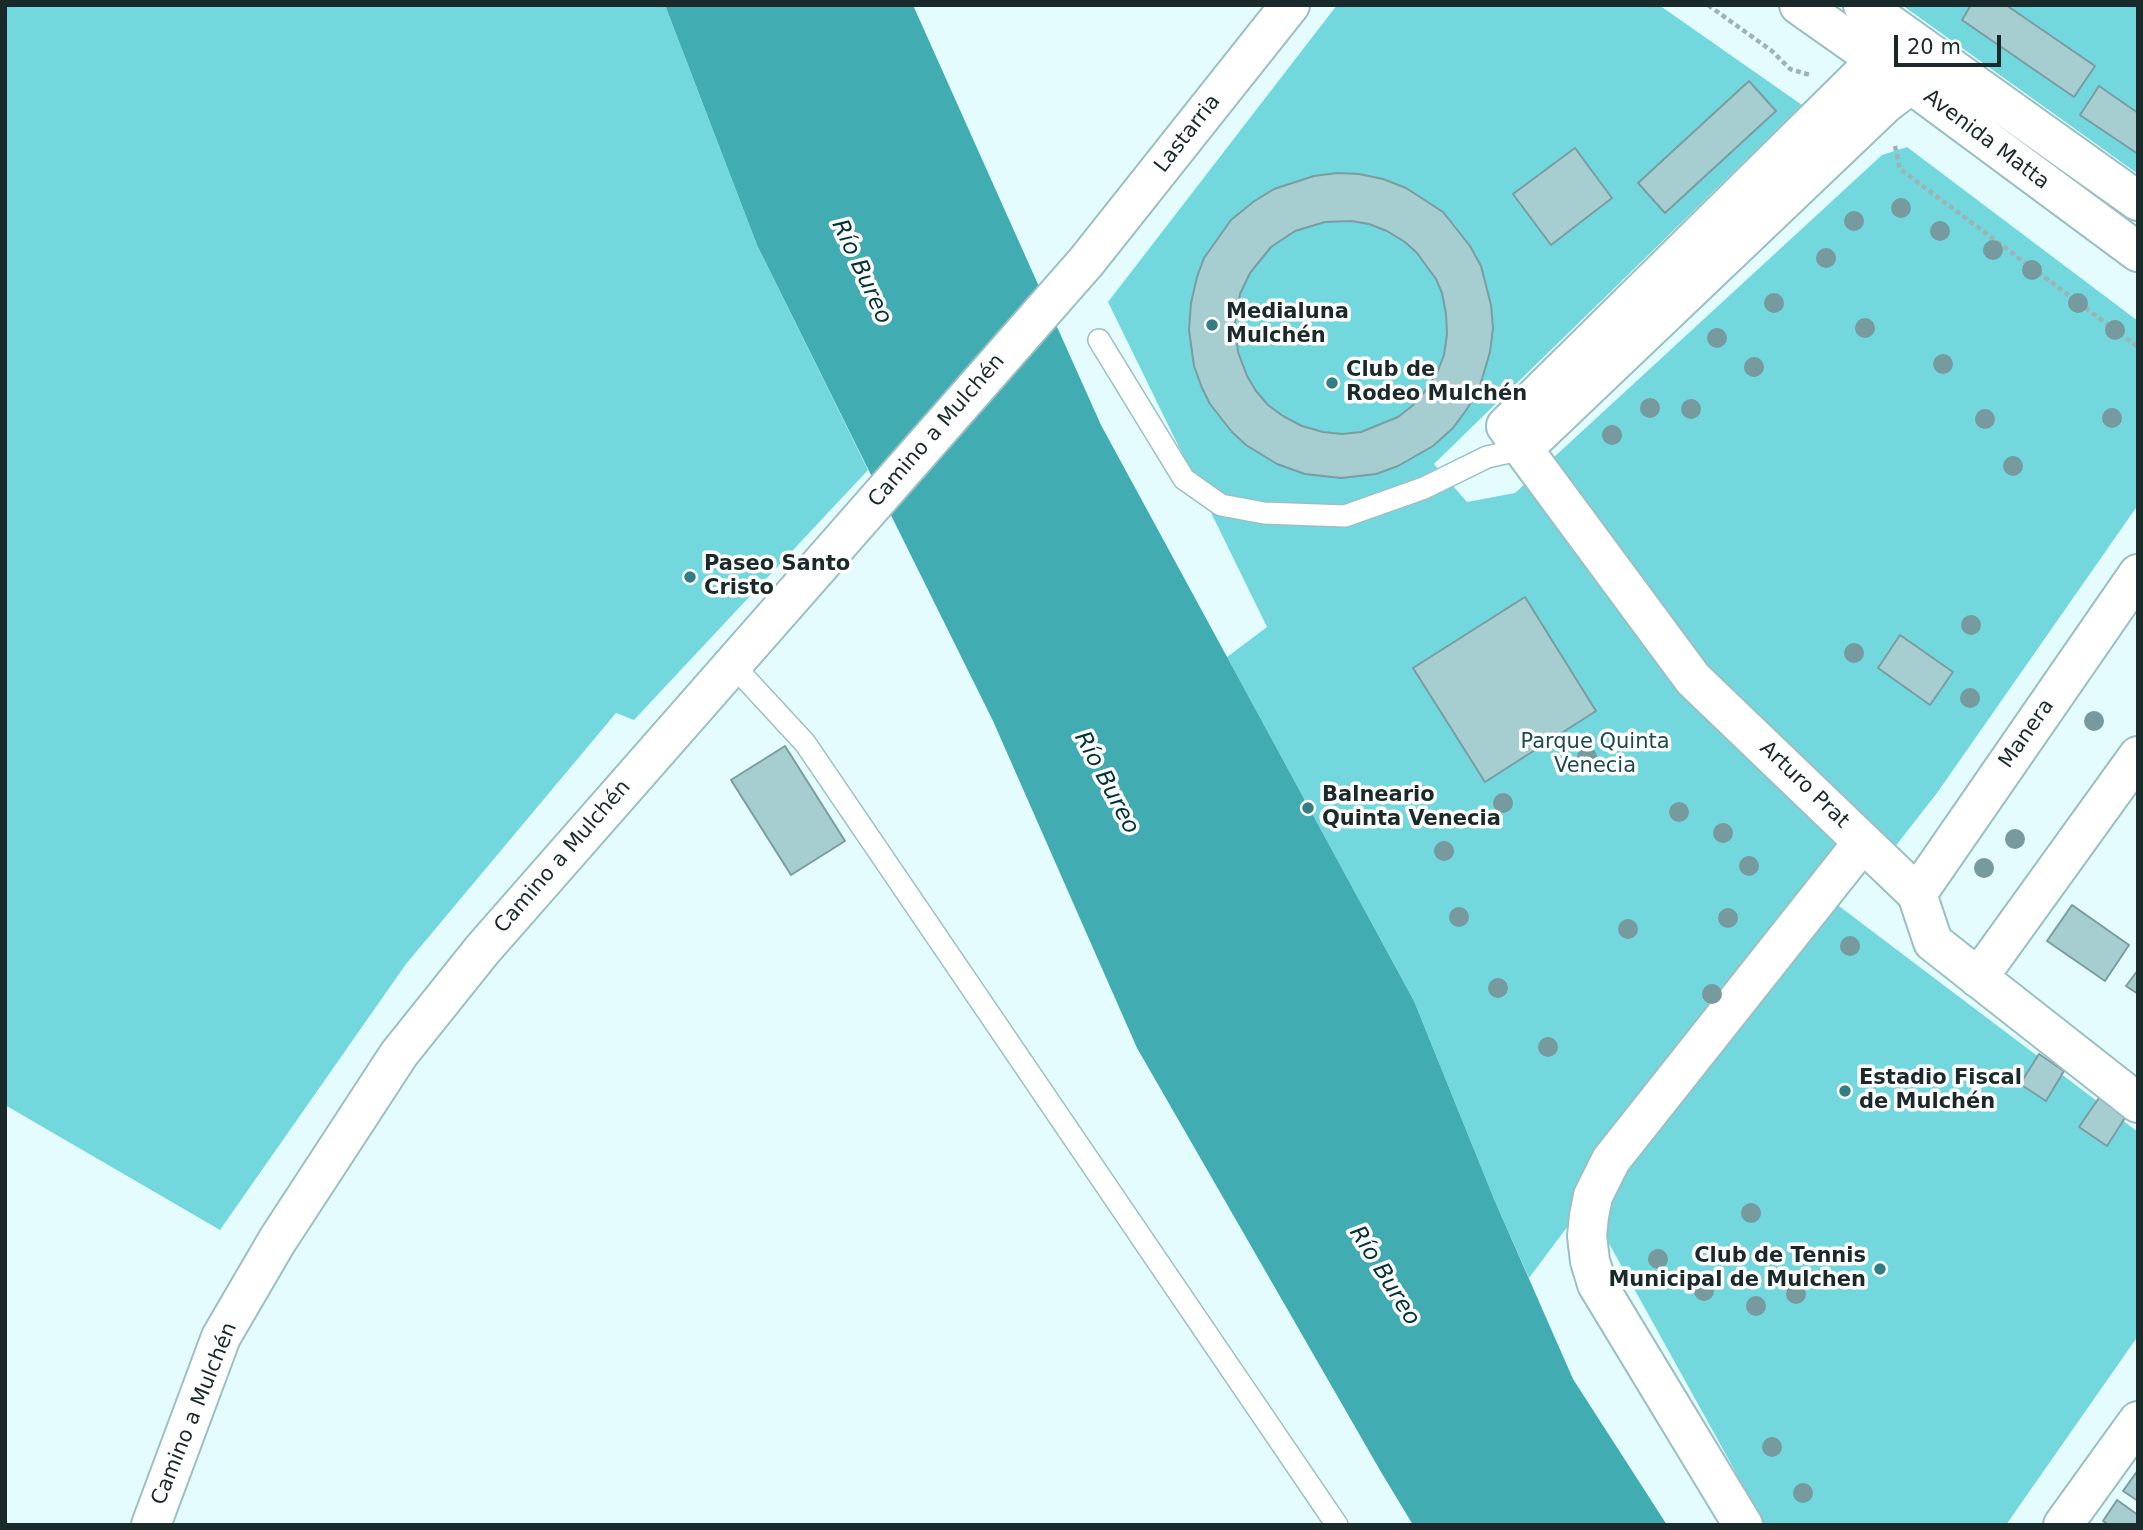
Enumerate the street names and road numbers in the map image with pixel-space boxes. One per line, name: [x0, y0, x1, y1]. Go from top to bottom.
street label: Avenida Matta: [1918, 85, 2054, 195]
street label: Lastarria: [1150, 90, 1226, 178]
street label: Camino a Mulchén: [864, 349, 1010, 513]
street label: Manera: [1994, 695, 2060, 773]
street label: Arturo Prat: [1754, 736, 1854, 834]
street label: Camino a Mulchén: [490, 775, 636, 939]
street label: Camino a Mulchén: [147, 1319, 243, 1509]

